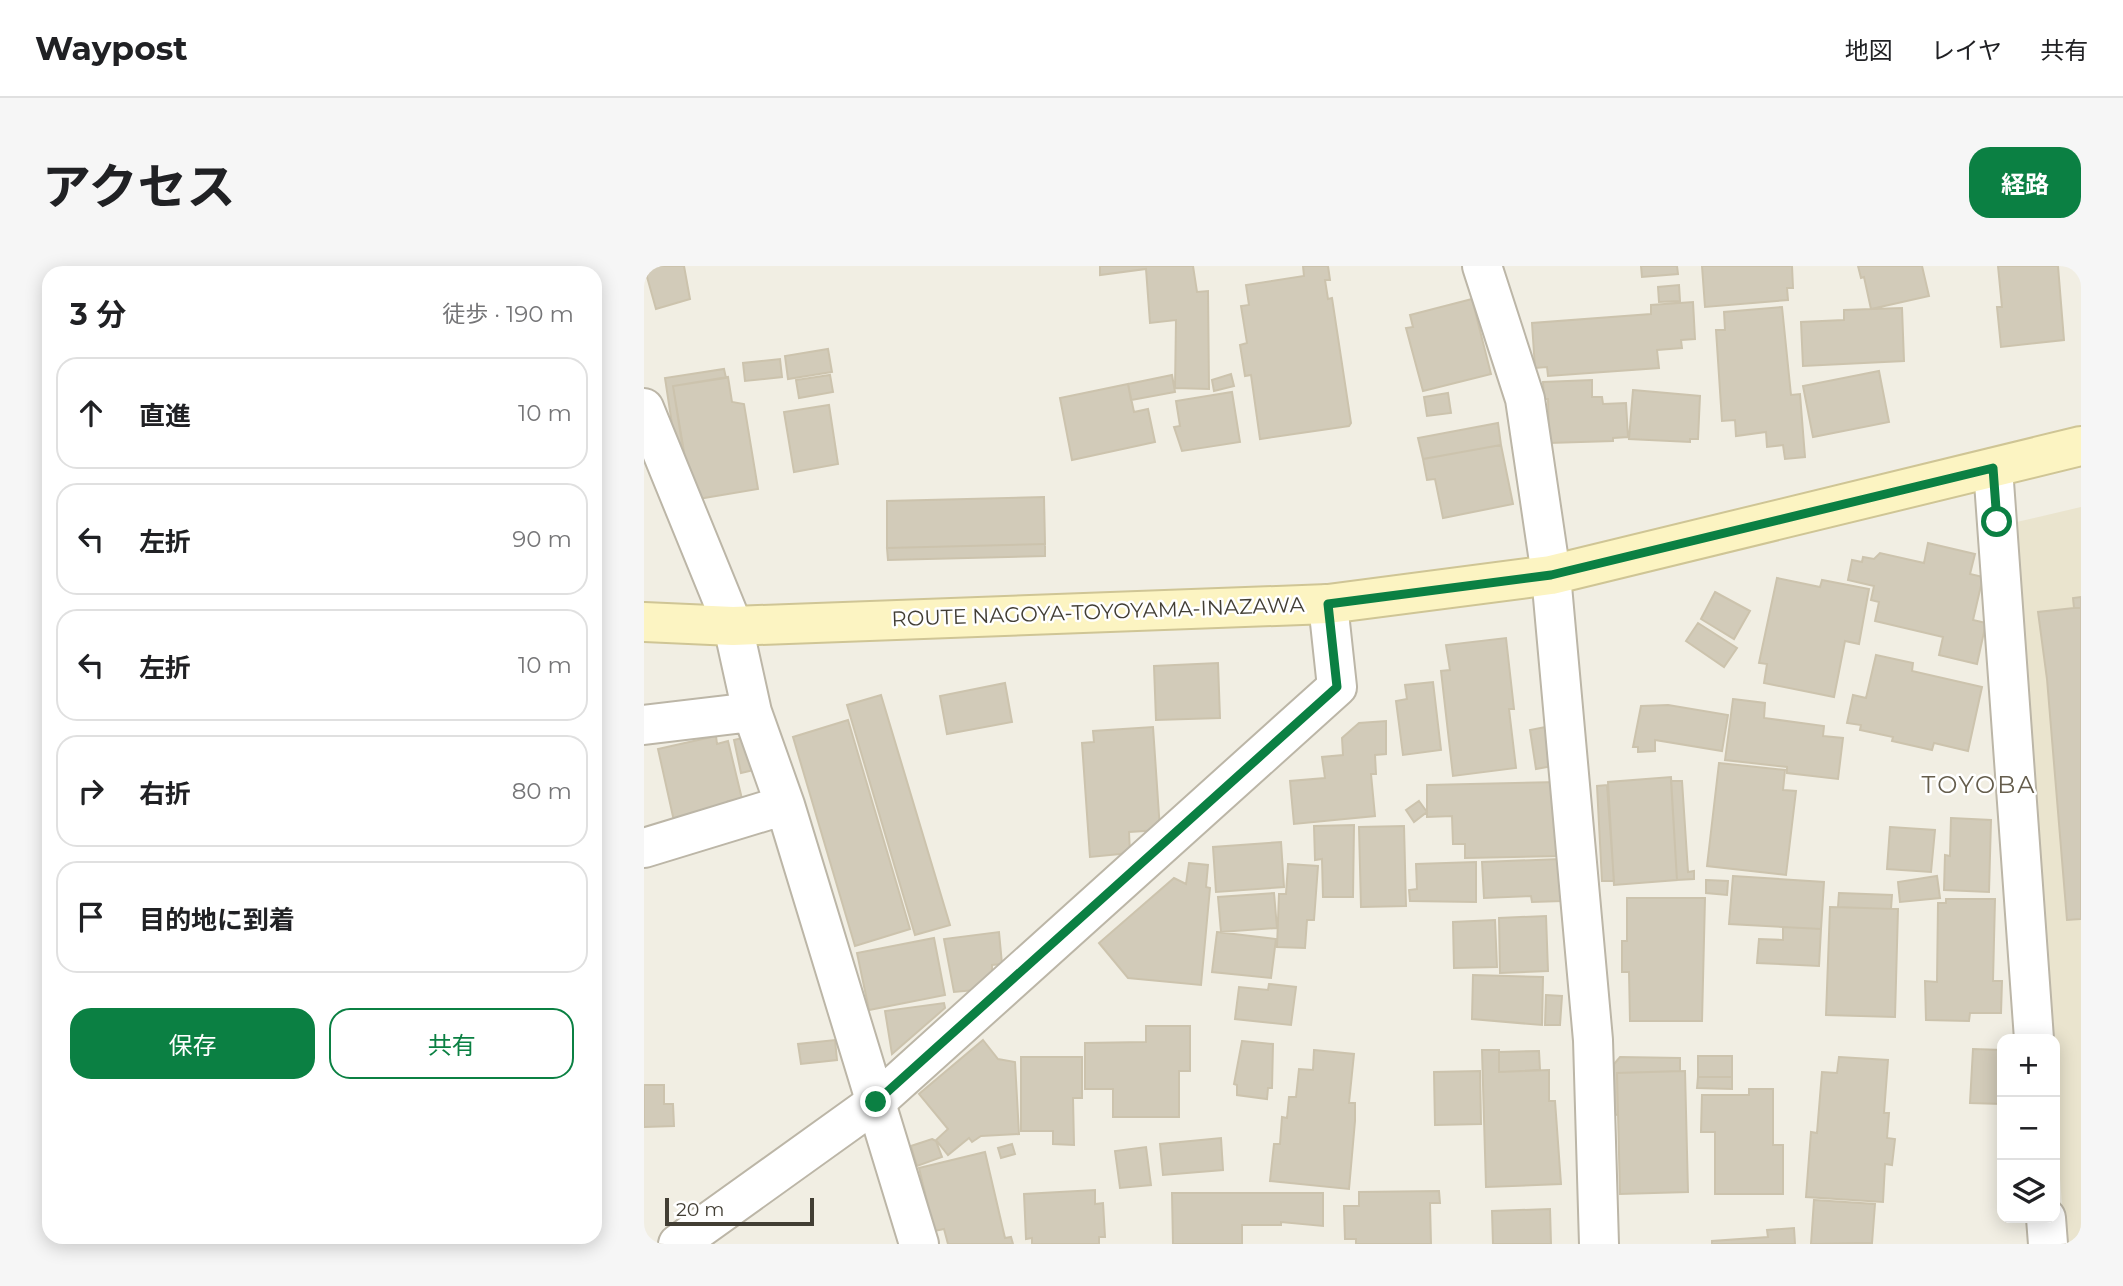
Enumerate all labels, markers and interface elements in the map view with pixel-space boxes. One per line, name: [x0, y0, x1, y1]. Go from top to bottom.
text: Waypost: [35, 28, 188, 68]
text: 地図: [1845, 36, 1893, 65]
text: レイヤ: [1931, 36, 2002, 65]
text: 共有: [2040, 36, 2088, 65]
button: 経路: [1969, 147, 2081, 218]
text: アクセス: [42, 157, 236, 216]
text: 3 分: [70, 296, 126, 333]
text: 徒歩 · 190 m: [442, 300, 574, 328]
icon: ahead: [72, 394, 110, 432]
text: 10 m: [518, 399, 572, 427]
text: 直進: [139, 400, 191, 432]
route start: [1981, 506, 2012, 537]
icon: left: [72, 520, 110, 558]
text: 90 m: [512, 525, 572, 553]
text: 左折: [139, 526, 191, 558]
street label: ROUTE NAGOYA-TOYOYAMA-INAZAWA: [891, 592, 1306, 631]
icon: left: [72, 646, 110, 684]
text: 10 m: [518, 651, 572, 679]
text: 左折: [139, 652, 191, 684]
district label: TOYOBA: [1922, 770, 2036, 799]
icon: right: [72, 772, 110, 810]
text: 80 m: [512, 777, 572, 805]
text: 右折: [139, 778, 191, 810]
icon: arrive: [72, 898, 110, 936]
text: 目的地に到着: [139, 904, 295, 936]
button: 保存: [70, 1008, 315, 1079]
button: 共有: [329, 1008, 574, 1079]
map controls: [1997, 1034, 2060, 1223]
button: +: [1997, 1034, 2060, 1097]
route end: [860, 1086, 891, 1117]
button: −: [1997, 1097, 2060, 1160]
button: layers: [1997, 1160, 2060, 1223]
scale bar: [665, 1195, 814, 1227]
text: 20 m: [676, 1198, 724, 1221]

